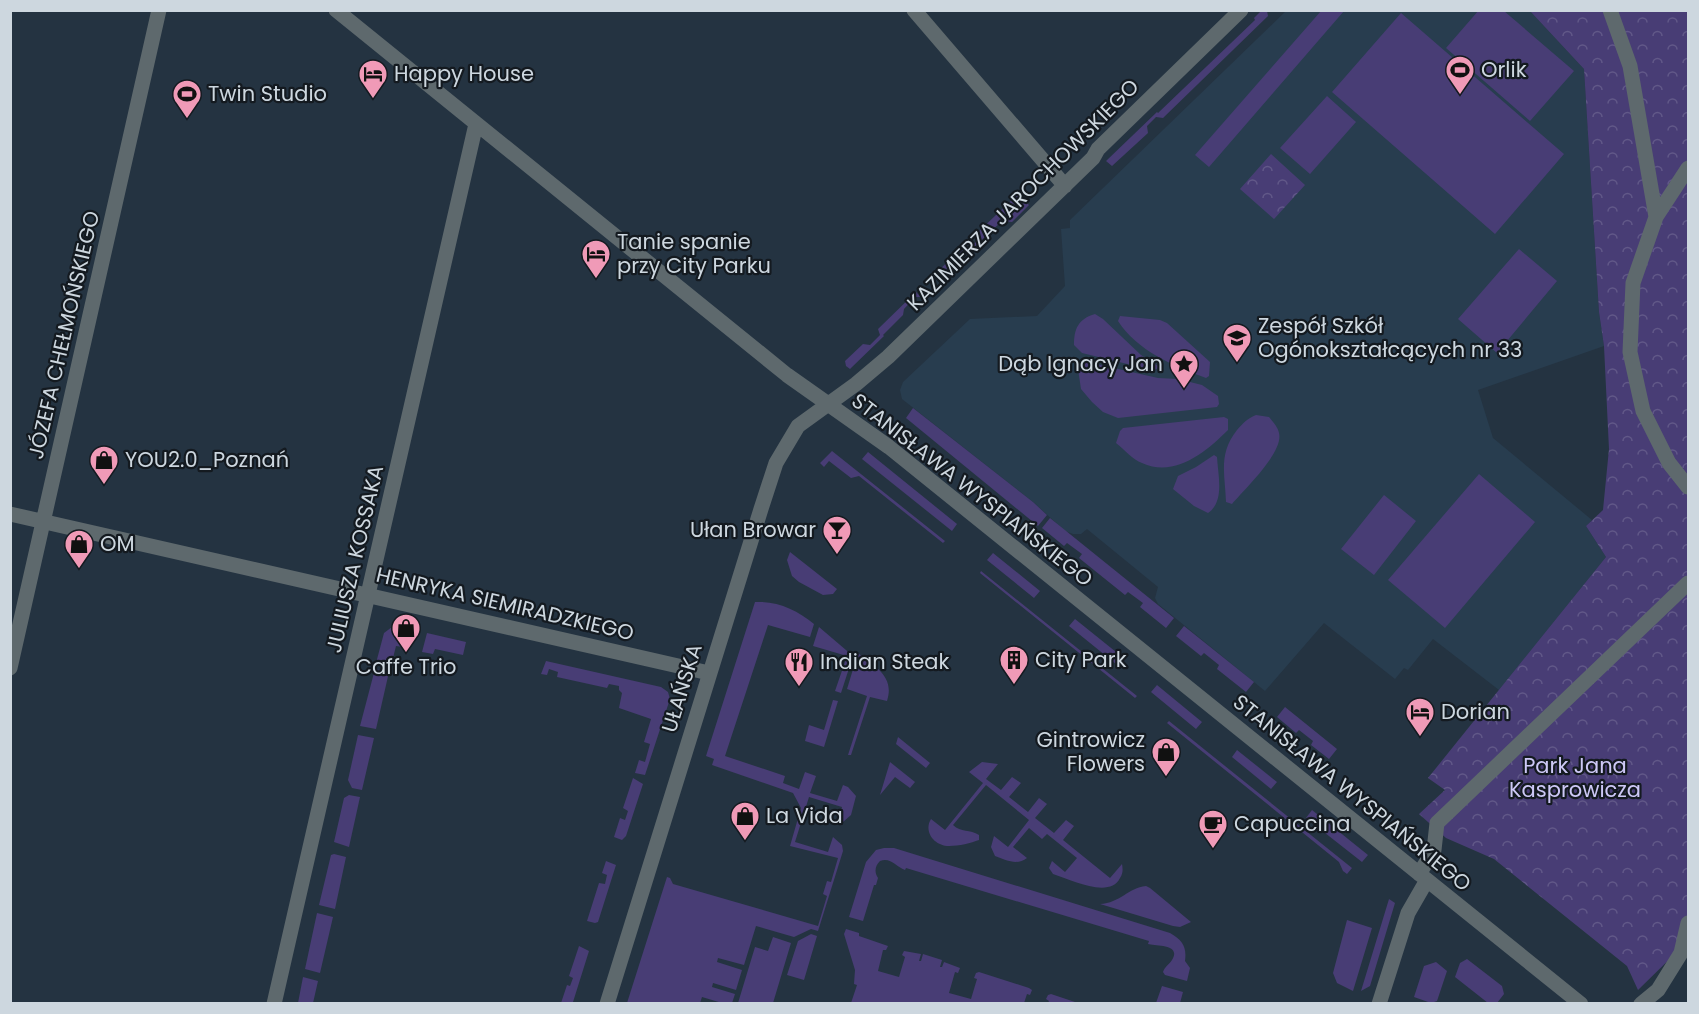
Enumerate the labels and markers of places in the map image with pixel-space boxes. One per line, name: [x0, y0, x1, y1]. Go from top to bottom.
sports icon: Orlik: [1444, 54, 1476, 96]
place label: Orlik: [1481, 55, 1527, 84]
hotel icon: Happy House: [357, 58, 389, 100]
place label: Happy House: [394, 59, 534, 88]
sports icon: Twin Studio: [171, 78, 203, 120]
place label: Twin Studio: [208, 79, 327, 108]
place label: Tanie spanie przy City Parku: [617, 227, 771, 280]
hotel icon: Tanie spanie przy City Parku: [580, 238, 612, 280]
place label: Zespół Szkół Ogónokształcących nr 33: [1258, 311, 1522, 364]
school or university icon: Zespół Szkół Ogónokształcących nr 33: [1221, 322, 1253, 364]
place icon: Dąb Ignacy Jan: [1168, 348, 1200, 390]
place label: Dąb Ignacy Jan: [998, 349, 1163, 378]
shop icon: YOU2.0_Poznań: [88, 444, 120, 486]
place label: YOU2.0_Poznań: [125, 445, 289, 474]
bar icon: Ułan Browar: [821, 514, 853, 556]
place label: Ułan Browar: [690, 515, 816, 544]
shop icon: OM: [63, 528, 95, 570]
place label: OM: [100, 529, 135, 558]
shop icon: Caffe Trio: [390, 612, 422, 654]
building icon: City Park: [998, 644, 1030, 686]
place label: City Park: [1035, 645, 1127, 674]
restaurant icon: Indian Steak: [783, 646, 815, 688]
place label: Indian Steak: [820, 647, 949, 676]
place label: Caffe Trio: [356, 652, 456, 681]
hotel icon: Dorian: [1404, 696, 1436, 738]
place label: Dorian: [1441, 697, 1510, 726]
place label: Gintrowicz Flowers: [1036, 725, 1145, 778]
shop icon: Gintrowicz Flowers: [1150, 736, 1182, 778]
shop icon: La Vida: [729, 800, 761, 842]
place label: La Vida: [766, 801, 843, 830]
cafe icon: Capuccina: [1197, 808, 1229, 850]
place label: Capuccina: [1234, 809, 1350, 838]

